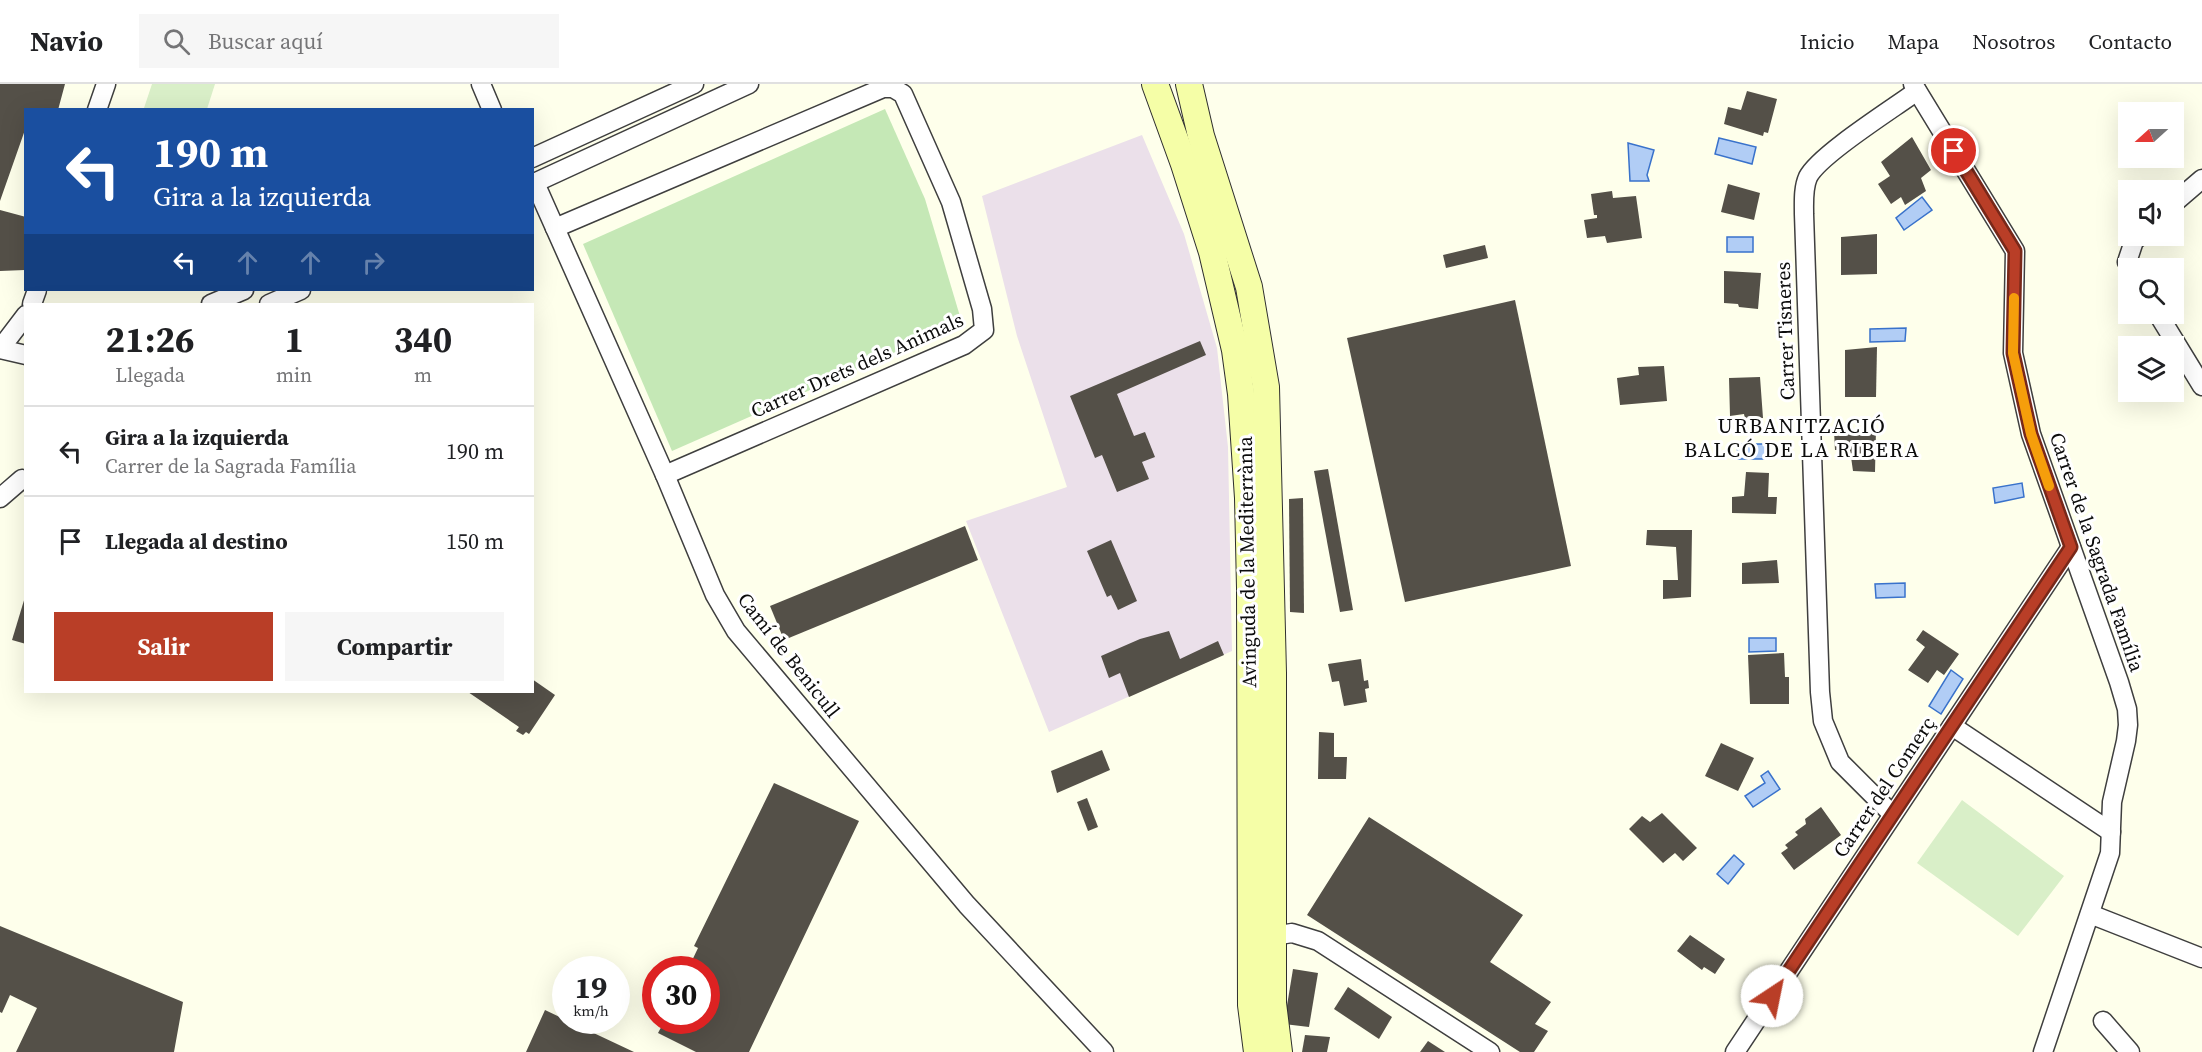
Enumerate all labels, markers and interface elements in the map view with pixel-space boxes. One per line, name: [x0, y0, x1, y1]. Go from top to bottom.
search box: [139, 14, 559, 68]
text: Navio: [30, 22, 103, 60]
icon: search: [160, 25, 193, 58]
text: Buscar aquí: [208, 26, 323, 56]
text: Inicio: [1800, 27, 1854, 56]
text: Mapa: [1887, 27, 1939, 56]
text: Nosotros: [1972, 27, 2055, 56]
text: Contacto: [2088, 27, 2172, 56]
north arrow: [2118, 102, 2184, 168]
map controls: [2118, 102, 2184, 402]
text: 190 m: [153, 123, 268, 181]
pin: [1928, 125, 1979, 176]
icon: left: [54, 132, 132, 210]
icon: arrive: [1937, 134, 1970, 167]
text: Gira a la izquierda: [153, 178, 371, 215]
button: sound: [2118, 180, 2184, 246]
icon: left: [168, 246, 201, 279]
icon: ahead: [231, 246, 264, 279]
icon: ahead: [294, 246, 327, 279]
icon: right: [357, 246, 390, 279]
button: search: [2118, 258, 2184, 324]
street label: Carrer Tisneres: [1769, 261, 1801, 401]
street label: Carrer Drets dels Animals: [746, 305, 968, 425]
text: 21:26: [106, 315, 194, 364]
text: 1: [284, 315, 304, 364]
text: 340: [394, 315, 452, 364]
button: layers: [2118, 336, 2184, 402]
text: Llegada: [115, 361, 185, 389]
text: min: [276, 361, 312, 389]
text: m: [414, 361, 432, 389]
district label: URBANITZACIÓ BALCÓ DE LA RIBERA: [1684, 411, 1920, 464]
text: Gira a la izquierda: [105, 422, 289, 452]
street label: Carrer de la Sagrada Família: [2043, 429, 2151, 676]
icon: left: [54, 435, 87, 468]
street label: Avinguda de la Mediterrània: [1231, 435, 1263, 688]
text: 190 m: [446, 436, 504, 466]
text: Carrer de la Sagrada Família: [105, 452, 356, 480]
icon: arrive: [54, 525, 87, 558]
text: Llegada al destino: [105, 526, 288, 556]
text: 150 m: [446, 526, 504, 556]
street label: Camí de Benicull: [731, 587, 847, 723]
button: Salir: [54, 612, 273, 681]
button: Compartir: [285, 612, 504, 681]
street label: Carrer del Comerç: [1826, 711, 1942, 863]
speed limit sign: 30: [642, 956, 720, 1034]
position arrow: [1740, 964, 1804, 1028]
text: 19: [575, 967, 607, 1008]
text: km/h: [573, 1000, 609, 1021]

